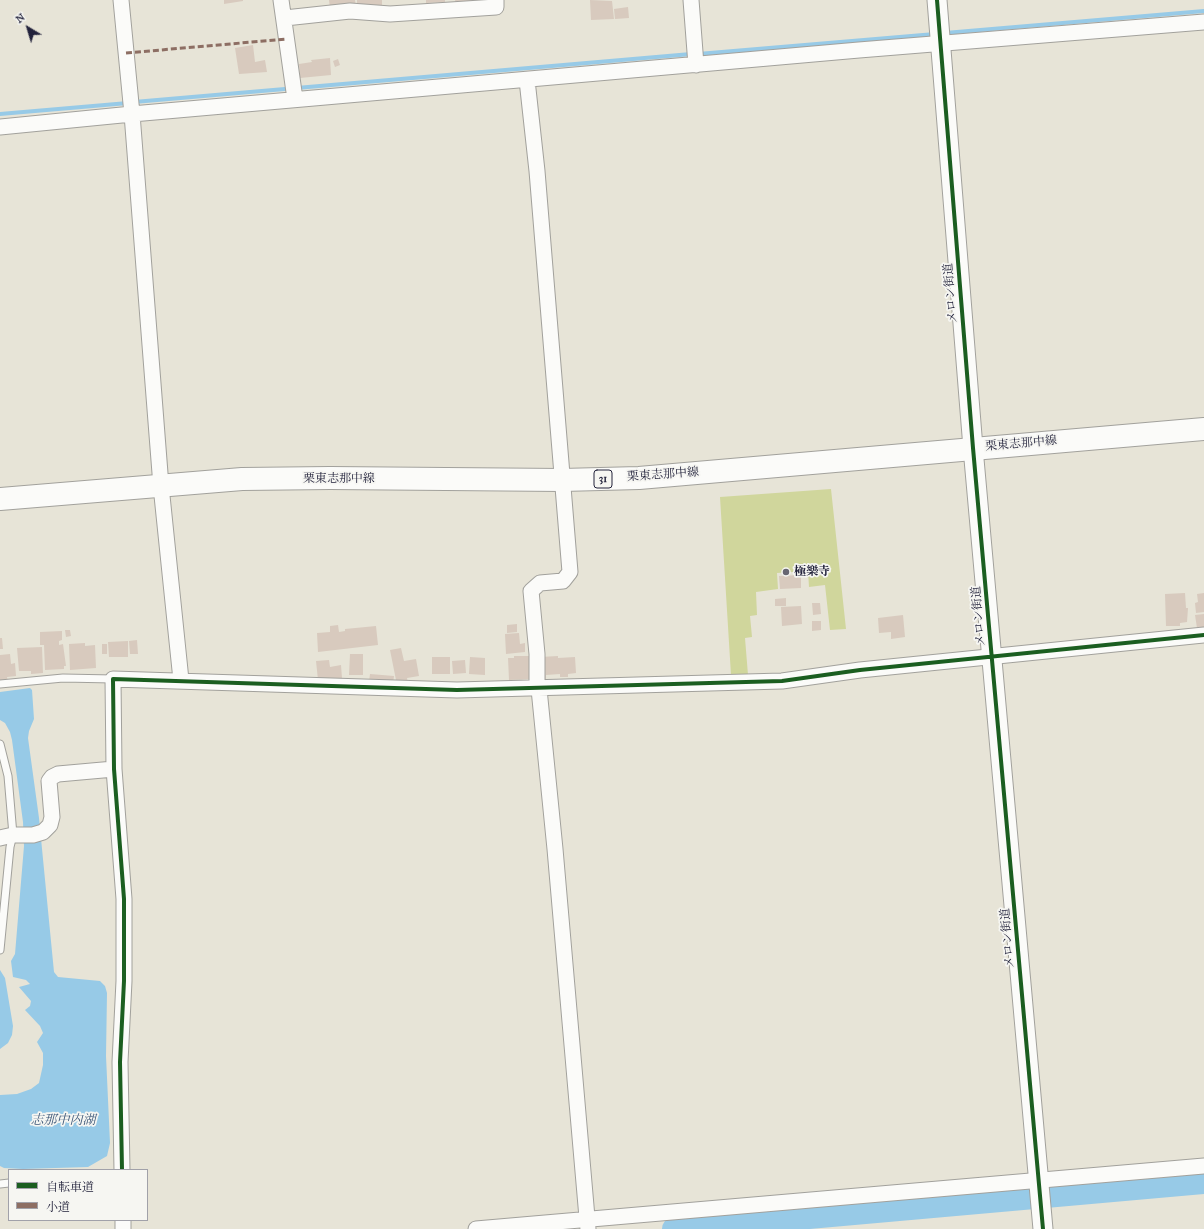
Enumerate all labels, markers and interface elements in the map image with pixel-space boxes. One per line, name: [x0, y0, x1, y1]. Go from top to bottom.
north arrow: [8, 8, 48, 48]
text: N: [13, 10, 28, 26]
street label: メロン街道: [941, 262, 961, 324]
street label: 栗東志那中線: [985, 434, 1057, 454]
street label: 栗東志那中線: [627, 465, 699, 485]
road number: 31: [594, 470, 612, 488]
street label: 栗東志那中線: [303, 472, 375, 486]
place label: 極樂寺: [794, 565, 830, 579]
marker: 極樂寺: [781, 567, 791, 577]
street label: メロン街道: [969, 585, 989, 647]
street label: メロン街道: [998, 907, 1018, 969]
water label: 志那中内湖: [31, 1113, 95, 1129]
legend: [8, 1169, 148, 1221]
text: 自転車道: [46, 1180, 94, 1194]
text: 小道: [46, 1200, 70, 1214]

